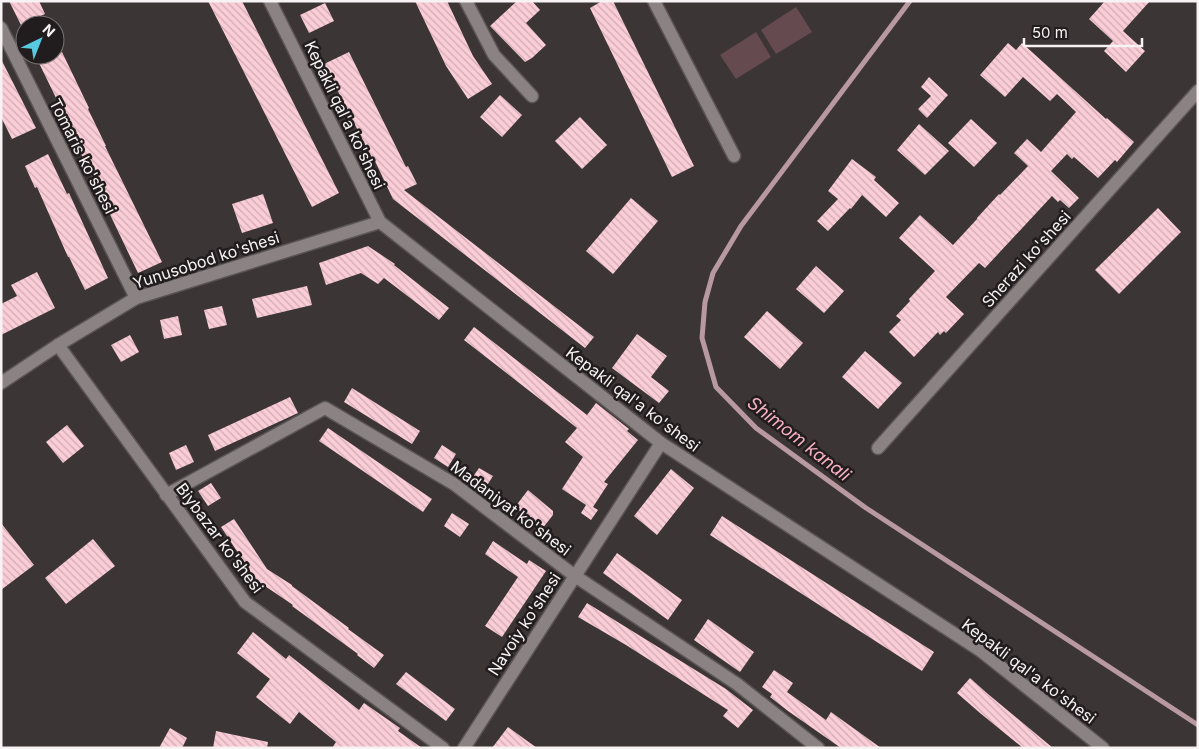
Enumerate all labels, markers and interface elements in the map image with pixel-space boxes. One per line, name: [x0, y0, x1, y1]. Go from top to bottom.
north arrow: [15, 15, 65, 65]
scale bar: [1024, 15, 1142, 47]
text: N: [40, 20, 59, 40]
text: 50 m: [1032, 23, 1068, 42]
street label: Kepakli qal'a ko'shesi: [300, 38, 390, 192]
street label: Tomaris ko'shesi: [45, 95, 121, 217]
street label: Sherazi ko'shesi: [977, 206, 1075, 312]
street label: Yunusobod ko'shesi: [130, 227, 282, 293]
street label: Kepakli qal'a ko'shesi: [562, 342, 704, 456]
water label: Shimom kanali: [744, 392, 855, 486]
street label: Madaniyat ko'shesi: [447, 456, 575, 560]
street label: Biybazar ko'shesi: [172, 479, 268, 597]
street label: Navoiy ko'shesi: [483, 569, 565, 679]
street label: Kepakli qal'a ko'shesi: [958, 614, 1100, 728]

